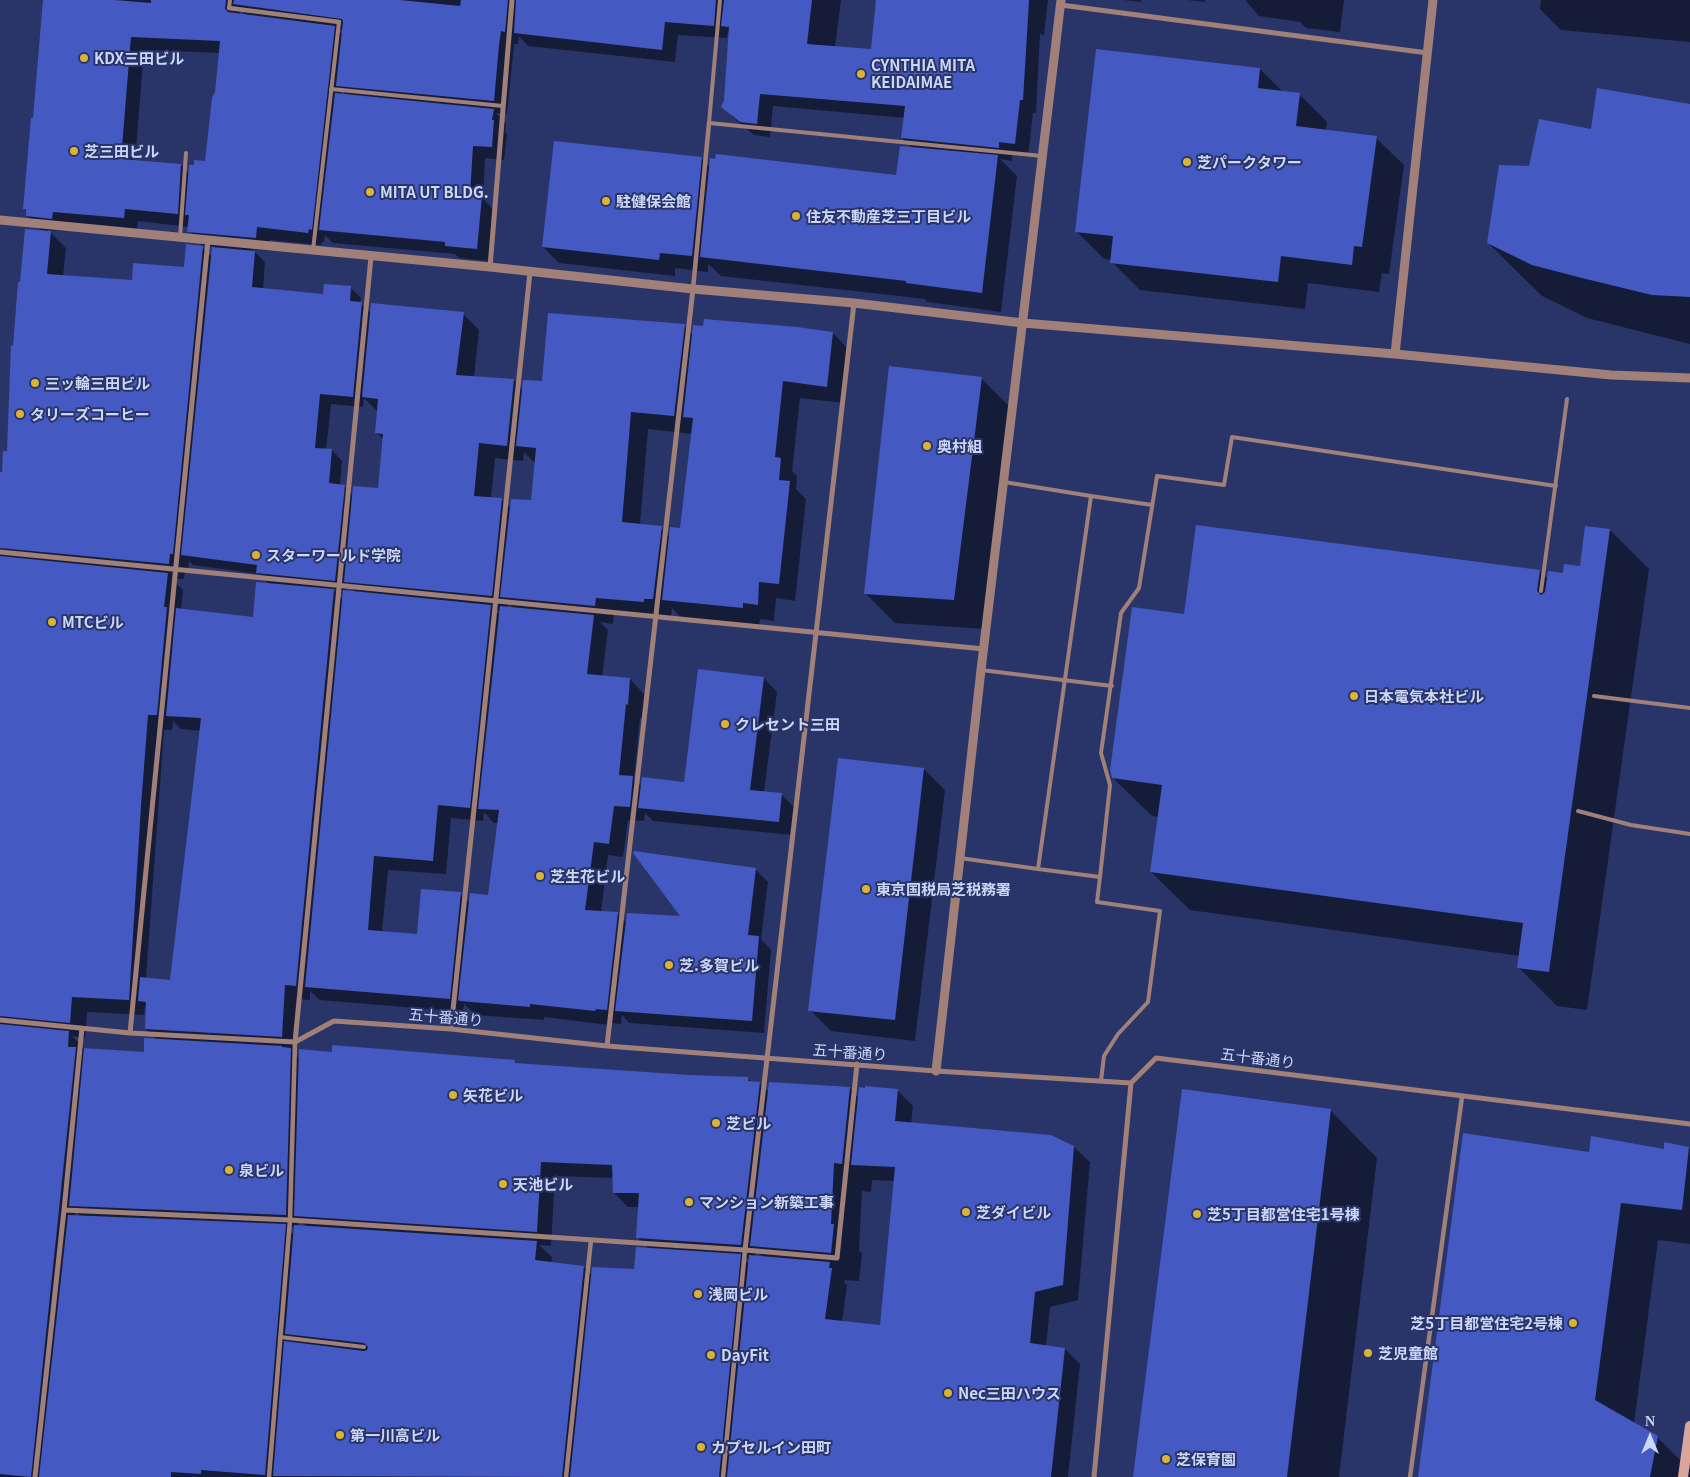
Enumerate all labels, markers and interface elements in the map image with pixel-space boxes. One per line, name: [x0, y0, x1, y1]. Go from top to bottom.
place label: KDX三田ビル: [94, 49, 184, 67]
marker: KDX三田ビル: [78, 52, 90, 64]
place label: CYNTHIA MITA KEIDAIMAE: [871, 56, 975, 91]
marker: CYNTHIA MITA KEIDAIMAE: [855, 68, 867, 80]
place label: 芝三田ビル: [84, 142, 159, 160]
marker: 芝三田ビル: [68, 145, 80, 157]
place label: 芝パークタワー: [1197, 153, 1302, 171]
marker: 芝パークタワー: [1181, 156, 1193, 168]
place label: MITA UT BLDG.: [380, 183, 489, 201]
marker: MITA UT BLDG.: [364, 186, 376, 198]
place label: 駐健保会館: [616, 192, 691, 210]
marker: 駐健保会館: [600, 195, 612, 207]
place label: 住友不動産芝三丁目ビル: [806, 207, 971, 225]
marker: 住友不動産芝三丁目ビル: [790, 210, 802, 222]
place label: 三ッ輪三田ビル: [45, 374, 150, 392]
marker: 三ッ輪三田ビル: [29, 377, 41, 389]
place label: タリーズコーヒー: [30, 405, 150, 423]
marker: タリーズコーヒー: [14, 408, 26, 420]
place label: 奥村組: [937, 437, 982, 455]
marker: 奥村組: [921, 440, 933, 452]
place label: スターワールド学院: [266, 546, 401, 564]
marker: スターワールド学院: [250, 549, 262, 561]
place label: MTCビル: [62, 613, 123, 631]
marker: MTCビル: [46, 616, 58, 628]
place label: 日本電気本社ビル: [1364, 687, 1484, 705]
marker: 日本電気本社ビル: [1348, 690, 1360, 702]
place label: クレセント三田: [735, 715, 840, 733]
marker: クレセント三田: [719, 718, 731, 730]
place label: 芝生花ビル: [550, 867, 625, 885]
marker: 芝生花ビル: [534, 870, 546, 882]
place label: 東京国税局芝税務署: [876, 880, 1011, 898]
marker: 東京国税局芝税務署: [860, 883, 872, 895]
place label: 芝.多賀ビル: [679, 956, 759, 974]
marker: 芝.多賀ビル: [663, 959, 675, 971]
street label: 五十番通り: [408, 1005, 484, 1029]
street label: 五十番通り: [812, 1040, 888, 1064]
street label: 五十番通り: [1220, 1044, 1296, 1072]
place label: 矢花ビル: [463, 1086, 523, 1104]
marker: 矢花ビル: [447, 1089, 459, 1101]
place label: 芝ビル: [726, 1114, 771, 1132]
marker: 芝ビル: [710, 1117, 722, 1129]
place label: 泉ビル: [239, 1161, 284, 1179]
marker: 泉ビル: [223, 1164, 235, 1176]
place label: 天池ビル: [513, 1175, 573, 1193]
marker: 天池ビル: [497, 1178, 509, 1190]
place label: マンション新築工事: [699, 1193, 834, 1211]
marker: マンション新築工事: [683, 1196, 695, 1208]
place label: 芝ダイビル: [976, 1203, 1051, 1221]
place label: 芝5丁目都営住宅1号棟: [1207, 1205, 1360, 1223]
marker: 芝ダイビル: [960, 1206, 972, 1218]
marker: 芝5丁目都営住宅1号棟: [1191, 1208, 1203, 1220]
place label: 浅岡ビル: [708, 1285, 768, 1303]
marker: 浅岡ビル: [692, 1288, 704, 1300]
place label: 芝5丁目都営住宅2号棟: [1410, 1314, 1563, 1332]
marker: 芝5丁目都営住宅2号棟: [1567, 1317, 1579, 1329]
place label: 芝児童館: [1378, 1344, 1438, 1362]
place label: DayFit: [721, 1346, 769, 1364]
marker: 芝児童館: [1362, 1347, 1374, 1359]
marker: DayFit: [705, 1349, 717, 1361]
place label: Nec三田ハウス: [958, 1384, 1061, 1402]
marker: Nec三田ハウス: [942, 1387, 954, 1399]
north arrow: [1625, 1412, 1675, 1462]
text: N: [1645, 1414, 1655, 1429]
place label: 第一川高ビル: [350, 1426, 440, 1444]
marker: 第一川高ビル: [334, 1429, 346, 1441]
place label: カプセルイン田町: [711, 1438, 831, 1456]
marker: カプセルイン田町: [695, 1441, 707, 1453]
place label: 芝保育園: [1176, 1450, 1236, 1468]
marker: 芝保育園: [1160, 1453, 1172, 1465]

